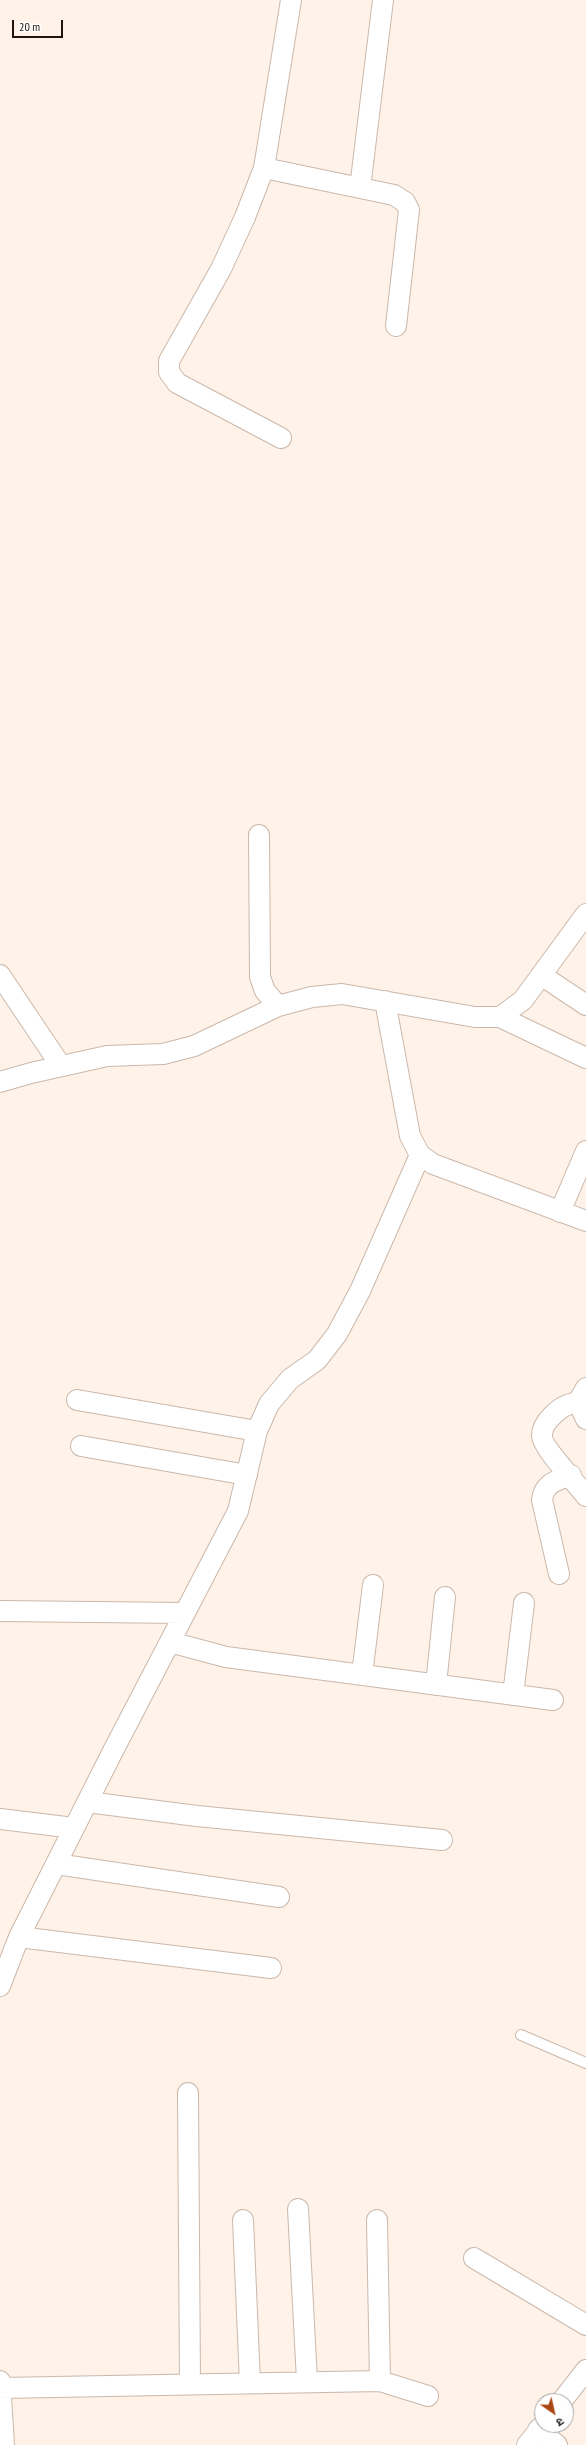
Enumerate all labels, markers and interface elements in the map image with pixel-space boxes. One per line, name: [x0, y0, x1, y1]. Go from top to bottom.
scale bar: [14, 12, 65, 38]
text: 20 m: [19, 19, 40, 34]
north arrow: [534, 2393, 574, 2433]
text: उ: [554, 2415, 567, 2430]

